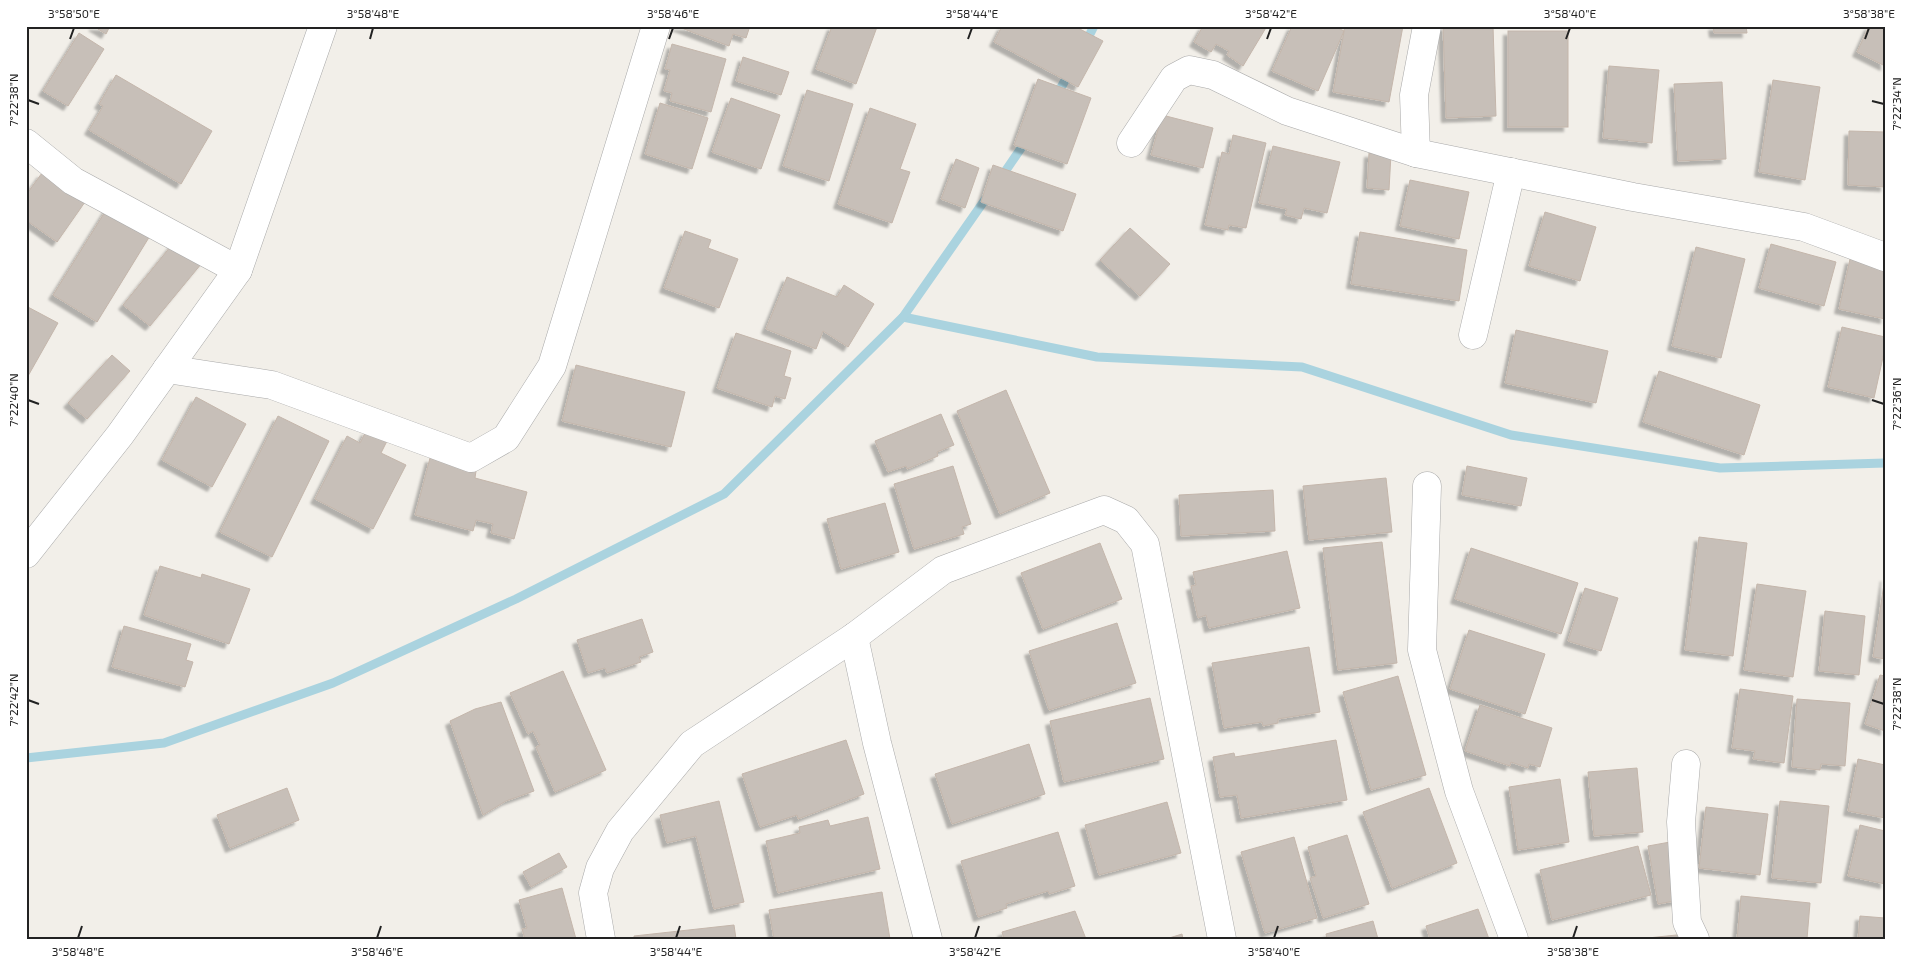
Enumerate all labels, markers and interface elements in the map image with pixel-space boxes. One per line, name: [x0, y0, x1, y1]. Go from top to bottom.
text: 3°58'50"E: [48, 6, 100, 20]
text: 3°58'48"E: [347, 6, 400, 20]
text: 3°58'46"E: [647, 6, 699, 20]
text: 3°58'44"E: [946, 6, 999, 20]
text: 3°58'42"E: [1245, 6, 1297, 20]
text: 3°58'40"E: [1544, 6, 1597, 20]
text: 3°58'38"E: [1843, 6, 1895, 20]
text: 7°22'38"N: [6, 73, 20, 127]
text: 7°22'34"N: [1889, 77, 1903, 131]
text: 7°22'40"N: [6, 373, 20, 427]
text: 7°22'36"N: [1889, 378, 1903, 430]
text: 7°22'42"N: [6, 673, 20, 727]
text: 7°22'38"N: [1889, 677, 1903, 731]
text: 3°58'48"E: [52, 944, 105, 958]
text: 3°58'46"E: [351, 944, 403, 958]
text: 3°58'44"E: [650, 944, 703, 958]
text: 3°58'42"E: [949, 944, 1001, 958]
text: 3°58'40"E: [1248, 944, 1301, 958]
text: 3°58'38"E: [1547, 944, 1599, 958]

